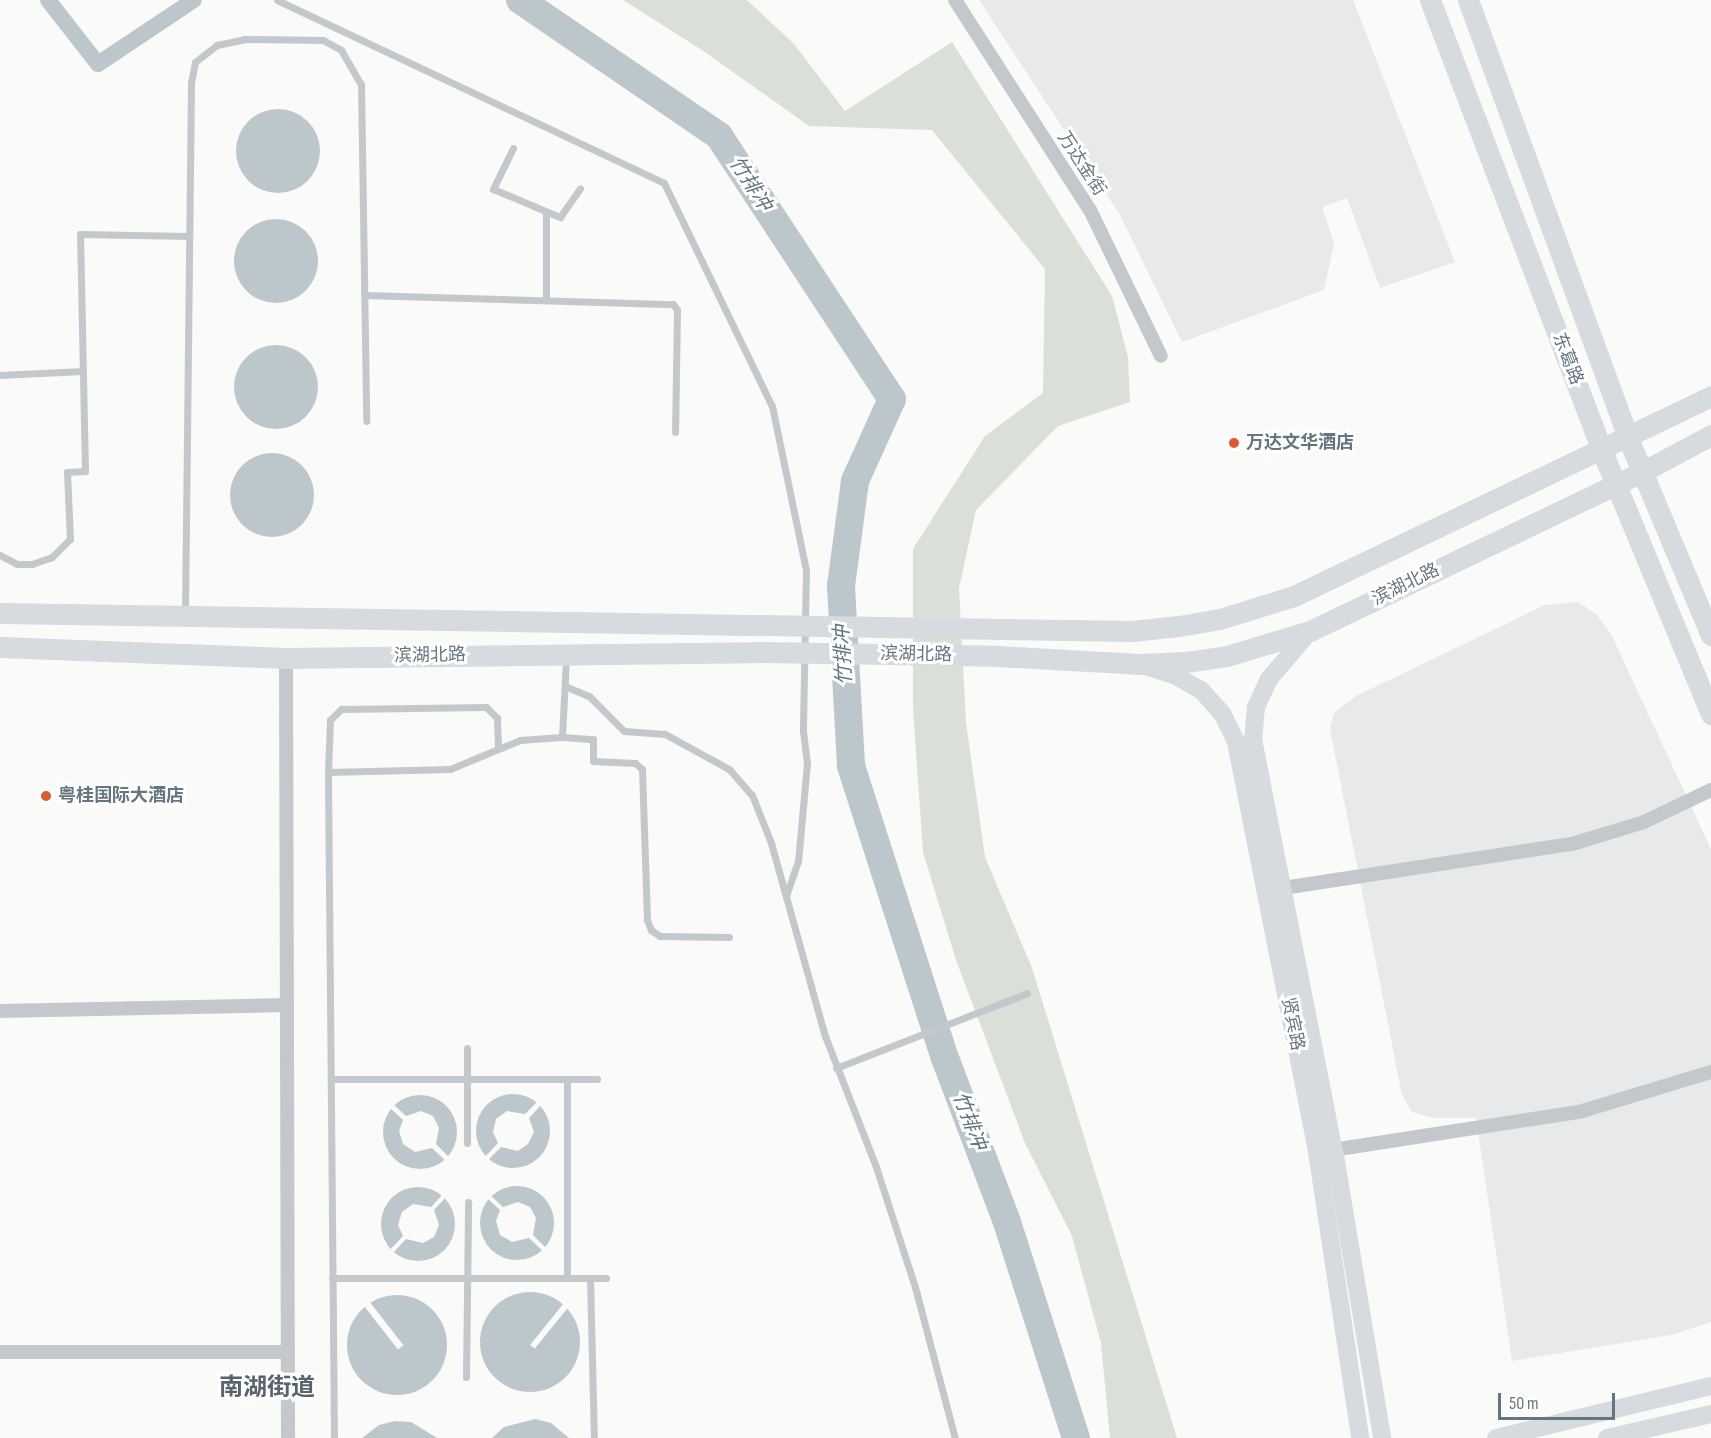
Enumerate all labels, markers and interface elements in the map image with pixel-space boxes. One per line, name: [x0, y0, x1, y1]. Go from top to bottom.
street label: 万达金街: [1052, 128, 1110, 200]
water label: 竹排冲: [724, 152, 776, 216]
street label: 东葛路: [1547, 330, 1587, 388]
place label: 万达文华酒店: [1246, 432, 1354, 454]
marker: 万达文华酒店: [1227, 436, 1241, 450]
street label: 滨湖北路: [1369, 560, 1443, 610]
water label: 竹排冲: [830, 624, 858, 686]
street label: 滨湖北路: [880, 644, 952, 666]
street label: 滨湖北路: [394, 645, 466, 667]
place label: 粤桂国际大酒店: [58, 785, 184, 807]
marker: 粤桂国际大酒店: [39, 789, 53, 803]
street label: 贤宾路: [1276, 995, 1308, 1053]
water label: 竹排冲: [947, 1089, 991, 1153]
district label: 南湖街道: [219, 1374, 315, 1402]
scale bar: [1501, 1381, 1618, 1419]
text: 50 m: [1509, 1393, 1539, 1414]

